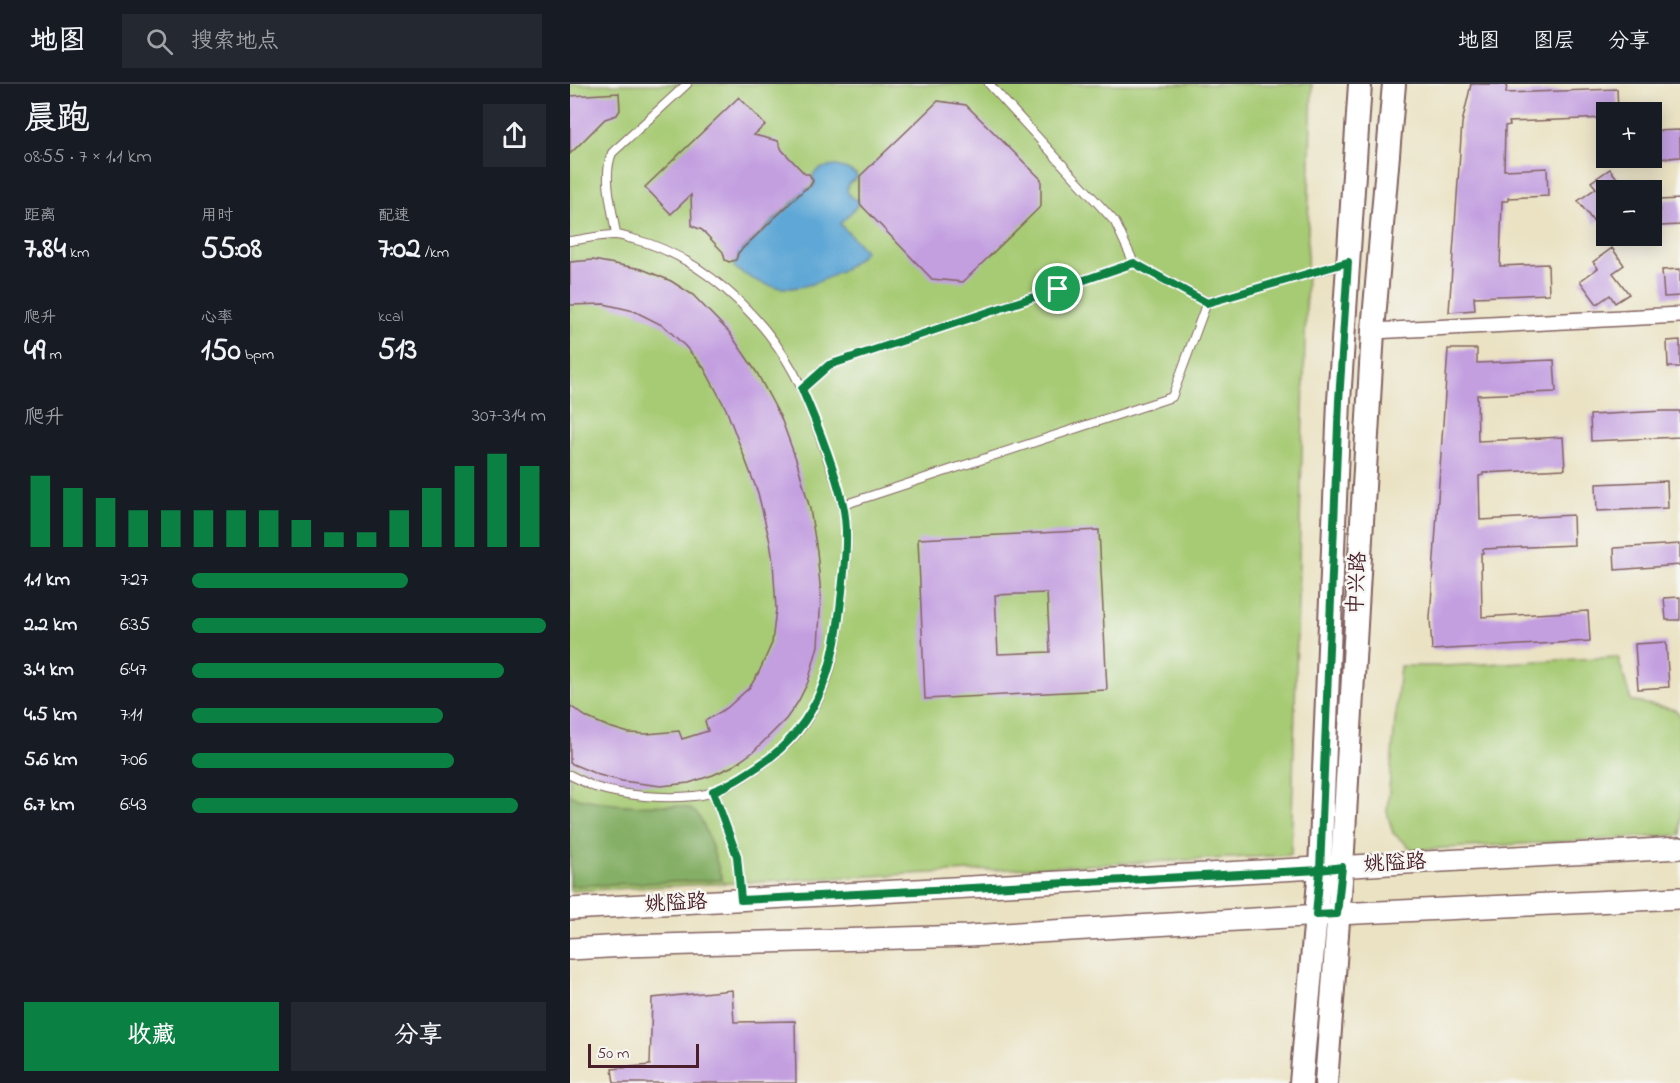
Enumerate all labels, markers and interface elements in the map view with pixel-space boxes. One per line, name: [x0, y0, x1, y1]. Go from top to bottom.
search box: [122, 14, 542, 68]
text: 地图: [30, 22, 86, 63]
icon: search: [143, 25, 176, 58]
text: 搜索地点: [191, 26, 279, 58]
text: 地图: [1458, 27, 1500, 57]
text: 图层: [1533, 27, 1575, 57]
text: 分享: [1608, 27, 1650, 57]
text: 晨跑: [24, 96, 90, 144]
map controls: [1596, 102, 1662, 246]
button: +: [1596, 102, 1662, 168]
button: share: [483, 104, 546, 167]
text: 08:55 · 7 × 1.1 km: [24, 143, 152, 172]
button: −: [1596, 180, 1662, 246]
text: 距离: [24, 204, 56, 228]
text: 用时: [201, 204, 233, 228]
text: 配速: [378, 204, 410, 228]
text: 7.84: [24, 228, 66, 272]
text: 55:08: [201, 228, 262, 272]
text: 7:02: [378, 228, 421, 272]
text: km: [66, 241, 90, 265]
text: /km: [421, 241, 449, 265]
pin: [1032, 263, 1083, 314]
icon: arrive: [1041, 272, 1074, 305]
text: kcal: [378, 305, 403, 329]
text: 爬升: [24, 306, 56, 330]
text: 心率: [201, 306, 233, 330]
text: 513: [378, 329, 417, 373]
text: 49: [24, 330, 45, 374]
text: 150: [201, 330, 241, 374]
text: m: [45, 343, 62, 367]
text: bpm: [241, 343, 274, 367]
text: 307–314 m: [472, 402, 546, 431]
text: 爬升: [24, 404, 64, 433]
street label: 中兴路: [1341, 551, 1375, 615]
text: 1.1 km: [24, 566, 70, 595]
text: 7:27: [120, 566, 148, 595]
text: 2.2 km: [24, 611, 77, 640]
text: 6:35: [120, 611, 150, 640]
text: 3.4 km: [24, 656, 74, 685]
text: 6:47: [120, 656, 147, 685]
text: 4.5 km: [24, 701, 77, 730]
text: 7:11: [120, 701, 143, 730]
text: 5.6 km: [24, 746, 78, 775]
text: 7:06: [120, 746, 147, 775]
text: 6.7 km: [24, 791, 74, 820]
text: 6:43: [120, 791, 147, 820]
street label: 姚隘路: [1363, 847, 1427, 881]
street label: 姚隘路: [644, 887, 708, 921]
button: 收藏: [24, 1002, 279, 1071]
button: 分享: [291, 1002, 546, 1071]
scale bar: [588, 1041, 699, 1068]
text: 50 m: [597, 1042, 629, 1066]

